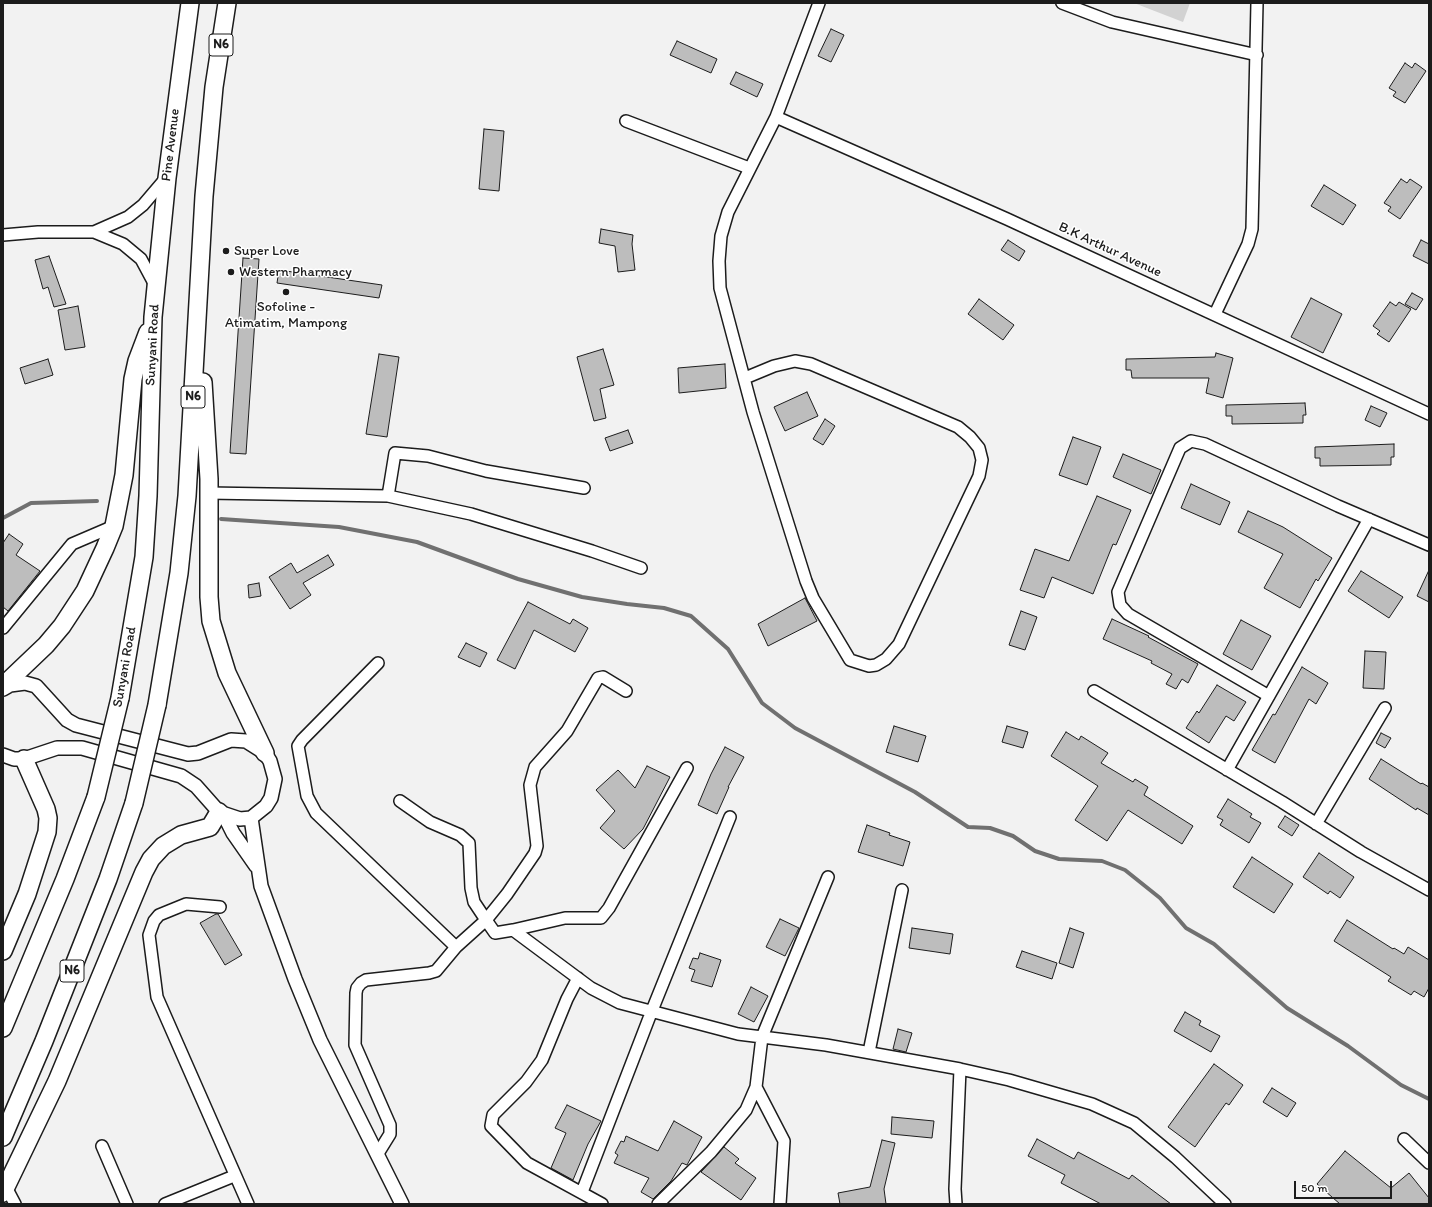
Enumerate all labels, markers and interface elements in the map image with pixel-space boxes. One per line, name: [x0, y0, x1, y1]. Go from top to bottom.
road number: N6: [209, 34, 233, 56]
street label: Pine Avenue: [158, 108, 184, 182]
street label: B.K Arthur Avenue: [1056, 219, 1164, 281]
place label: Super Love: [234, 243, 299, 259]
marker: Super Love: [221, 246, 231, 256]
place label: Western Pharmacy: [239, 264, 352, 280]
marker: Western Pharmacy: [226, 267, 236, 277]
marker: Sofoline - Atimatim, Mampong: [281, 287, 291, 297]
place label: Sofoline - Atimatim, Mampong: [225, 299, 347, 332]
street label: Sunyani Road: [142, 304, 164, 386]
road number: N6: [181, 386, 205, 408]
street label: Sunyani Road: [110, 625, 140, 709]
road number: N6: [60, 960, 84, 982]
scale bar: [1296, 1173, 1394, 1199]
text: 50 m: [1301, 1181, 1327, 1195]

